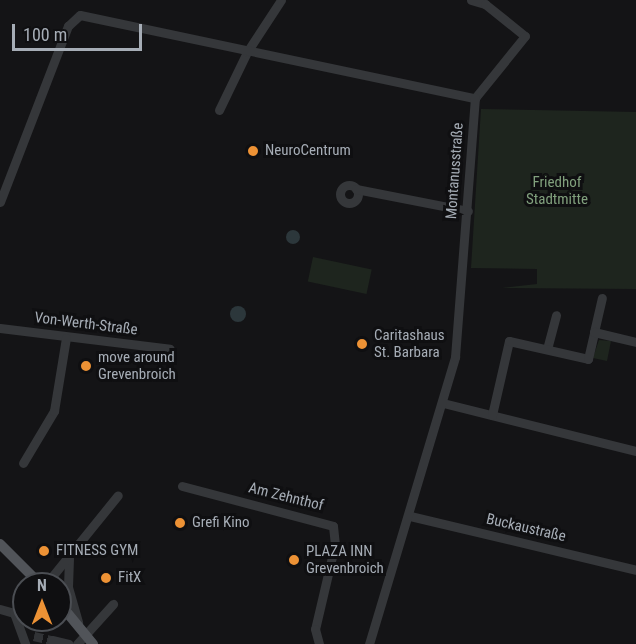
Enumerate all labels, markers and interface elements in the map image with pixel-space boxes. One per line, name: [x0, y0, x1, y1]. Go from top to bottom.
scale bar: [15, 12, 146, 50]
text: 100 m: [23, 24, 67, 45]
street label: Montanusstraße: [443, 122, 467, 220]
place label: NeuroCentrum: [265, 142, 351, 160]
marker: NeuroCentrum: [246, 144, 260, 158]
park label: Friedhof Stadtmitte: [526, 173, 588, 208]
street label: Von-Werth-Straße: [33, 309, 139, 339]
place label: Caritashaus St. Barbara: [374, 326, 445, 361]
marker: Caritashaus St. Barbara: [355, 337, 369, 351]
place label: move around Grevenbroich: [98, 348, 176, 383]
marker: move around Grevenbroich: [79, 359, 93, 373]
street label: Am Zehnthof: [247, 479, 325, 515]
street label: Buckaustraße: [484, 510, 568, 546]
place label: Grefi Kino: [192, 514, 250, 532]
marker: Grefi Kino: [173, 516, 187, 530]
place label: FITNESS GYM: [56, 542, 138, 560]
place label: PLAZA INN Grevenbroich: [306, 542, 384, 577]
marker: FITNESS GYM: [37, 544, 51, 558]
marker: PLAZA INN Grevenbroich: [287, 553, 301, 567]
place label: FitX: [118, 569, 141, 587]
marker: FitX: [99, 571, 113, 585]
north arrow: [12, 572, 72, 632]
text: N: [37, 576, 47, 595]

